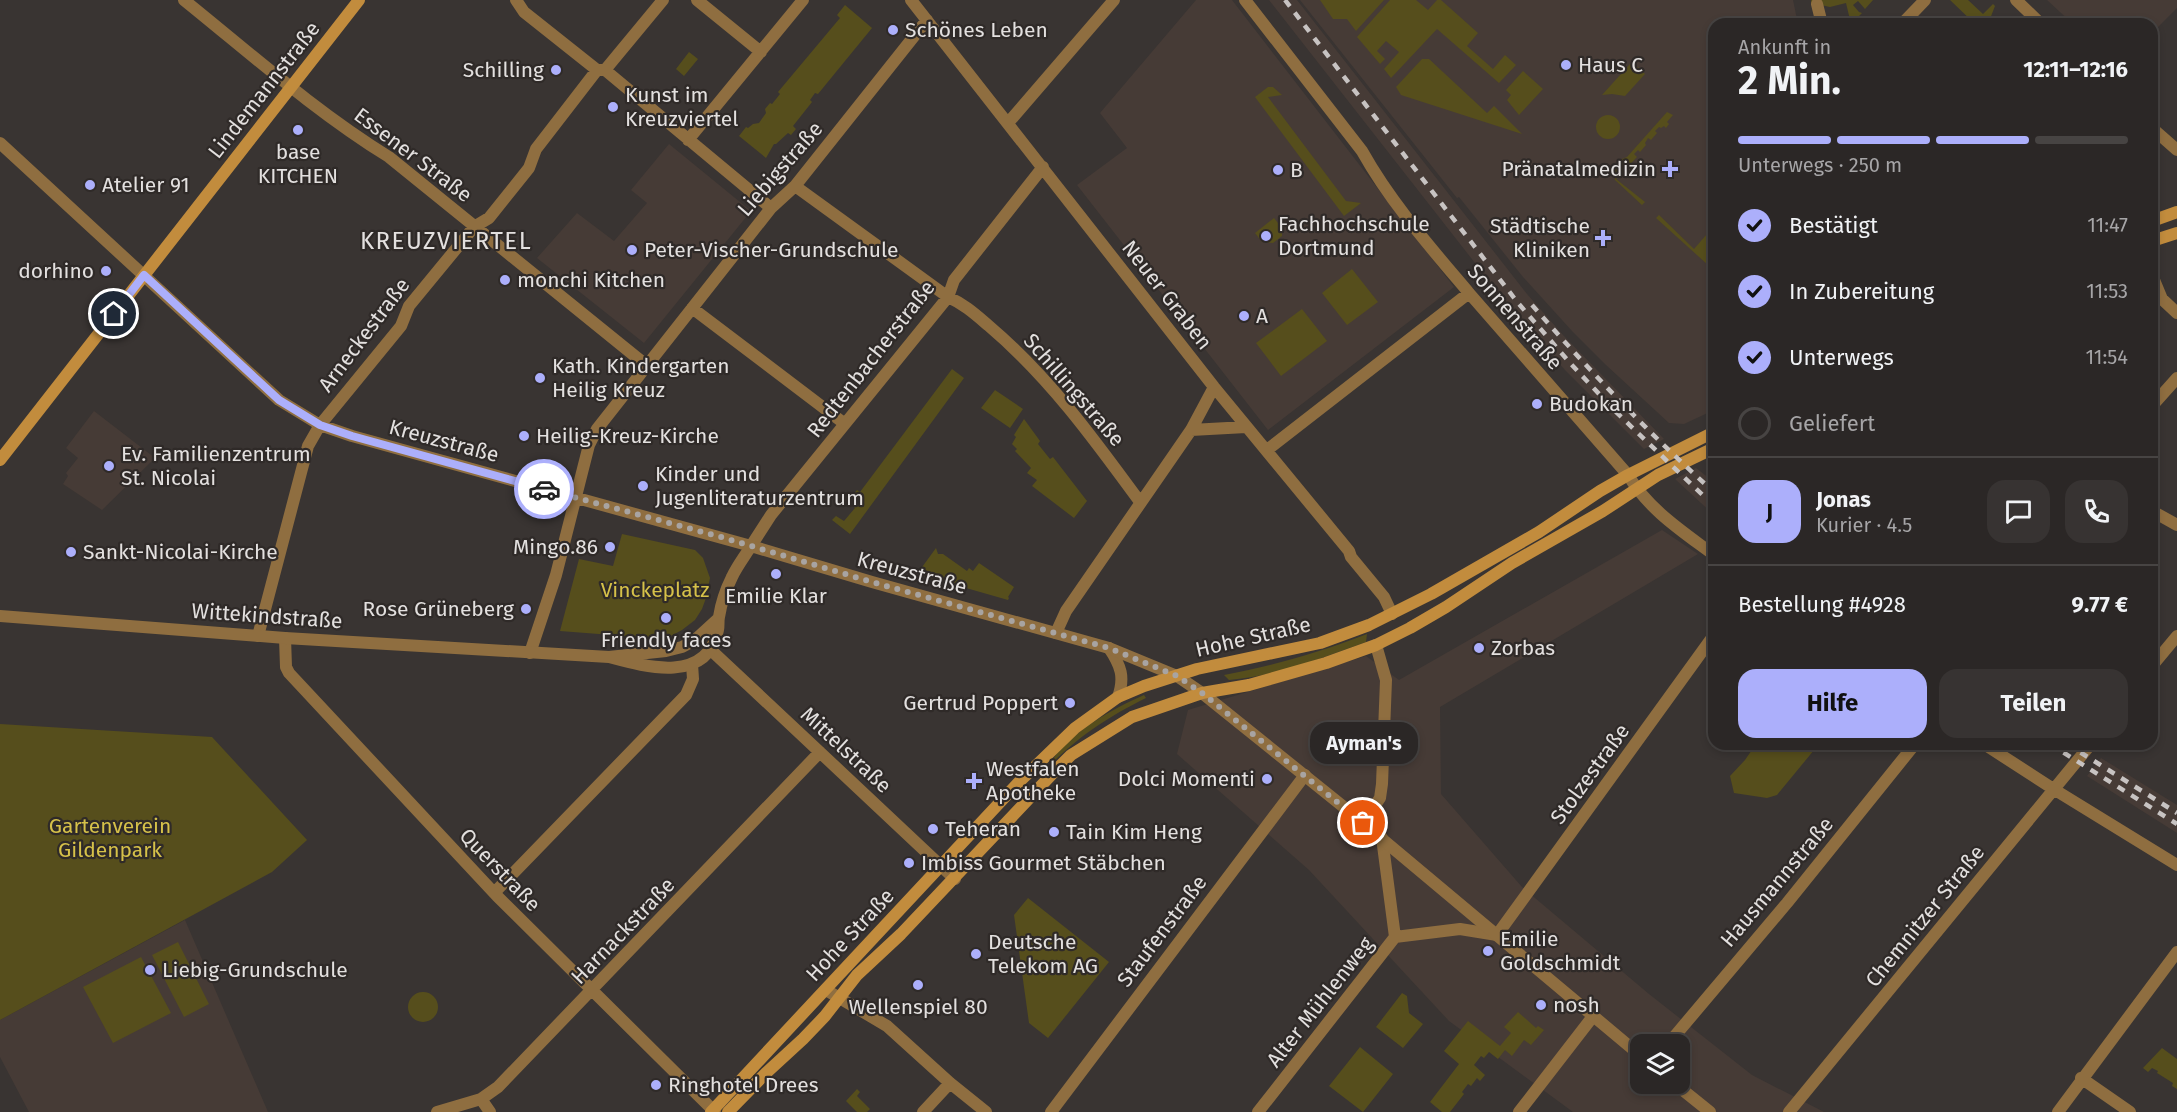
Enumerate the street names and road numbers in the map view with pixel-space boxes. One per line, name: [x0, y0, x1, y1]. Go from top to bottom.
street label: Lindemannstraße: [202, 16, 326, 164]
street label: Essener Straße: [349, 102, 477, 208]
street label: Liebigstraße: [732, 116, 828, 222]
street label: Neuer Graben: [1116, 235, 1218, 355]
street label: Sonnenstraße: [1462, 259, 1568, 375]
street label: Arneckestraße: [313, 273, 415, 397]
street label: Redtenbacherstraße: [801, 275, 941, 443]
street label: Schillingstraße: [1018, 328, 1130, 452]
street label: Kreuzstraße: [386, 414, 502, 468]
street label: Kreuzstraße: [854, 546, 970, 600]
street label: Wittekindstraße: [191, 598, 343, 634]
street label: Hohe Straße: [1193, 611, 1313, 663]
street label: Mittelstraße: [795, 701, 897, 799]
street label: Stolzestraße: [1545, 719, 1635, 829]
street label: Hausmannstraße: [1715, 812, 1839, 952]
street label: Querstraße: [454, 823, 546, 917]
street label: Chemnitzer Straße: [1860, 840, 1990, 992]
street label: Staufenstraße: [1112, 870, 1212, 992]
street label: Harnackstraße: [566, 872, 680, 990]
street label: Hohe Straße: [800, 883, 900, 987]
street label: Alter Mühlenweg: [1261, 931, 1379, 1073]

